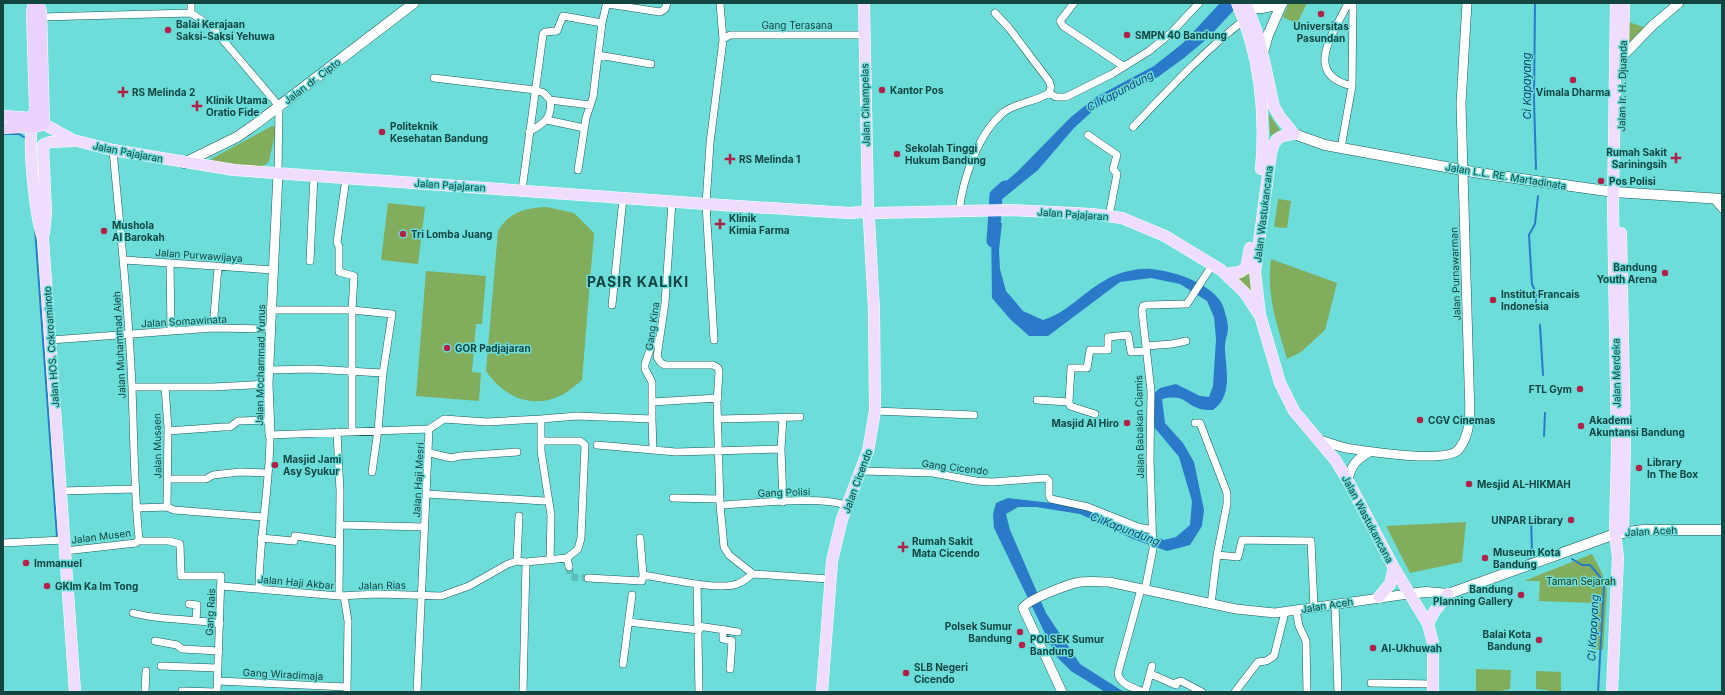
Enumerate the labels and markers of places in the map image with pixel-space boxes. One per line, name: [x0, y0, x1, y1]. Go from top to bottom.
marker: Universitas Pasundan: [1316, 9, 1326, 19]
place label: Balai Kerajaan Saksi-Saksi Yehuwa: [176, 18, 275, 42]
place label: Universitas Pasundan: [1293, 20, 1349, 44]
marker: Balai Kerajaan Saksi-Saksi Yehuwa: [163, 25, 173, 35]
place label: SMPN 40 Bandung: [1135, 29, 1227, 42]
marker: SMPN 40 Bandung: [1122, 30, 1132, 40]
marker: Vimala Dharma: [1568, 75, 1578, 85]
place label: Kantor Pos: [890, 84, 944, 96]
marker: Kantor Pos: [877, 85, 887, 95]
marker: RS Melinda 2: [117, 86, 129, 98]
place label: RS Melinda 2: [132, 86, 195, 98]
place label: Vimala Dharma: [1536, 86, 1610, 98]
place label: Klinik Utama Oratio Fide: [206, 94, 268, 118]
marker: Klinik Utama Oratio Fide: [191, 100, 203, 112]
place label: Politeknik Kesehatan Bandung: [390, 120, 488, 145]
marker: Politeknik Kesehatan Bandung: [377, 127, 387, 137]
place label: Sekolah Tinggi Hukum Bandung: [905, 142, 986, 167]
place label: Rumah Sakit Sariningsih: [1606, 146, 1667, 171]
marker: Sekolah Tinggi Hukum Bandung: [892, 149, 902, 159]
marker: Rumah Sakit Sariningsih: [1670, 152, 1682, 164]
marker: RS Melinda 1: [724, 153, 736, 165]
place label: RS Melinda 1: [739, 153, 800, 165]
place label: Pos Polisi: [1609, 175, 1656, 187]
marker: Pos Polisi: [1596, 176, 1606, 186]
place label: Klinik Kimia Farma: [729, 212, 790, 236]
marker: Klinik Kimia Farma: [714, 218, 726, 230]
place label: Mushola Al Barokah: [112, 219, 165, 243]
marker: Mushola Al Barokah: [99, 226, 109, 236]
place label: Tri Lomba Juang: [411, 228, 492, 241]
marker: Tri Lomba Juang: [398, 229, 408, 239]
place label: Bandung Youth Arena: [1597, 261, 1657, 285]
marker: Bandung Youth Arena: [1660, 268, 1670, 278]
place label: Institut Francais Indonesia: [1501, 288, 1580, 312]
marker: Institut Francais Indonesia: [1488, 295, 1498, 305]
place label: GOR Padjajaran: [455, 342, 531, 354]
marker: GOR Padjajaran: [442, 343, 452, 353]
place label: FTL Gym: [1529, 383, 1572, 396]
marker: FTL Gym: [1575, 384, 1585, 394]
place label: CGV Cinemas: [1428, 414, 1496, 426]
place label: Akademi Akuntansi Bandung: [1589, 414, 1685, 439]
marker: CGV Cinemas: [1415, 415, 1425, 425]
place label: Masjid Al Hiro: [1052, 417, 1119, 429]
marker: Masjid Al Hiro: [1122, 418, 1132, 428]
marker: Akademi Akuntansi Bandung: [1576, 421, 1586, 431]
place label: Masjid Jami Asy Syukur: [283, 453, 342, 478]
place label: Library In The Box: [1647, 456, 1698, 480]
marker: Masjid Jami Asy Syukur: [270, 460, 280, 470]
marker: Library In The Box: [1634, 463, 1644, 473]
place label: Mesjid AL-HIKMAH: [1477, 478, 1571, 490]
marker: Mesjid AL-HIKMAH: [1464, 479, 1474, 489]
place label: UNPAR Library: [1491, 514, 1563, 527]
marker: UNPAR Library: [1566, 515, 1576, 525]
place label: Rumah Sakit Mata Cicendo: [912, 535, 980, 559]
marker: Rumah Sakit Mata Cicendo: [897, 541, 909, 553]
place label: Museum Kota Bandung: [1493, 546, 1560, 571]
marker: Museum Kota Bandung: [1480, 553, 1490, 563]
place label: Immanuel: [34, 557, 82, 569]
marker: Immanuel: [21, 558, 31, 568]
place label: GKIm Ka Im Tong: [55, 580, 138, 593]
marker: GKIm Ka Im Tong: [42, 581, 52, 591]
place label: Bandung Planning Gallery: [1433, 583, 1513, 608]
marker: Bandung Planning Gallery: [1516, 590, 1526, 600]
place label: Polsek Sumur Bandung: [945, 620, 1012, 645]
marker: Polsek Sumur Bandung: [1015, 627, 1025, 637]
place label: Balai Kota Bandung: [1483, 628, 1531, 653]
place label: POLSEK Sumur Bandung: [1030, 633, 1104, 658]
marker: Balai Kota Bandung: [1534, 635, 1544, 645]
marker: POLSEK Sumur Bandung: [1017, 640, 1027, 650]
place label: Al-Ukhuwah: [1381, 642, 1442, 654]
marker: Al-Ukhuwah: [1368, 643, 1378, 653]
place label: SLB Negeri Cicendo: [914, 661, 968, 685]
marker: SLB Negeri Cicendo: [901, 668, 911, 678]

